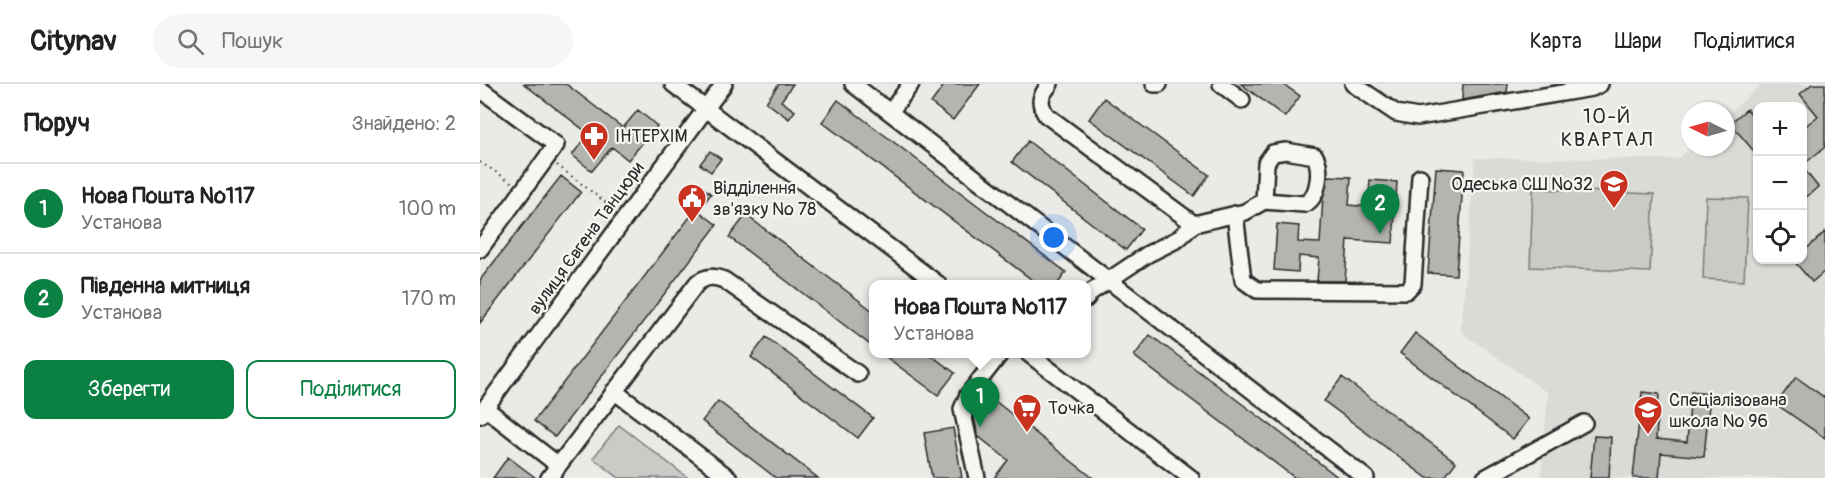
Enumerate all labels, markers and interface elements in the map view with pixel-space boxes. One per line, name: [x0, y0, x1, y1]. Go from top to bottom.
search box: [153, 14, 573, 68]
text: Citynav: [30, 24, 117, 59]
icon: search: [174, 25, 207, 58]
text: Пошук: [222, 27, 283, 55]
text: Карта: [1530, 28, 1582, 55]
text: Шари: [1615, 28, 1661, 55]
text: Поділитися: [1694, 28, 1795, 55]
north arrow: [1681, 102, 1735, 156]
map controls: [1753, 102, 1807, 264]
button: +: [1753, 102, 1807, 156]
district label: 10-Й КВАРТАЛ: [1561, 104, 1653, 152]
text: Поруч: [24, 107, 90, 139]
text: Знайдено: 2: [352, 111, 456, 136]
pharmacy icon: ІНТЕРХІМ: [578, 120, 610, 162]
place label: ІНТЕРХІМ: [615, 125, 688, 148]
button: −: [1753, 156, 1807, 210]
street label: вулиця Євгена Танцюри: [523, 158, 649, 319]
school or university icon: Одеська СШ №32: [1598, 168, 1630, 210]
place label: Одеська СШ №32: [1451, 173, 1593, 196]
place label: Відділення зв'язку № 78: [713, 177, 816, 221]
text: Нова Пошта №117: [81, 182, 255, 210]
public building icon: Відділення зв'язку № 78: [676, 182, 708, 224]
pin: 2: [1360, 184, 1400, 234]
text: 1: [40, 196, 47, 221]
text: 100 m: [399, 196, 456, 221]
text: Установа: [81, 210, 162, 235]
button: locate: [1753, 210, 1807, 264]
your location: [1039, 223, 1068, 252]
text: Південна митниця: [81, 272, 250, 300]
popup: [869, 280, 1091, 358]
text: 2: [38, 286, 49, 311]
text: 170 m: [402, 286, 456, 311]
text: Нова Пошта №117: [893, 293, 1067, 321]
text: Установа: [81, 300, 162, 325]
text: Установа: [893, 321, 974, 346]
button: Зберегти: [24, 360, 234, 419]
button: Поділитися: [246, 360, 456, 419]
pin: 1: [960, 378, 1000, 427]
place label: Спеціалізована школа № 96: [1669, 389, 1787, 433]
supermarket icon: Точка: [1011, 392, 1043, 434]
school or university icon: Спеціалізована школа № 96: [1632, 394, 1664, 436]
place label: Точка: [1048, 397, 1094, 420]

